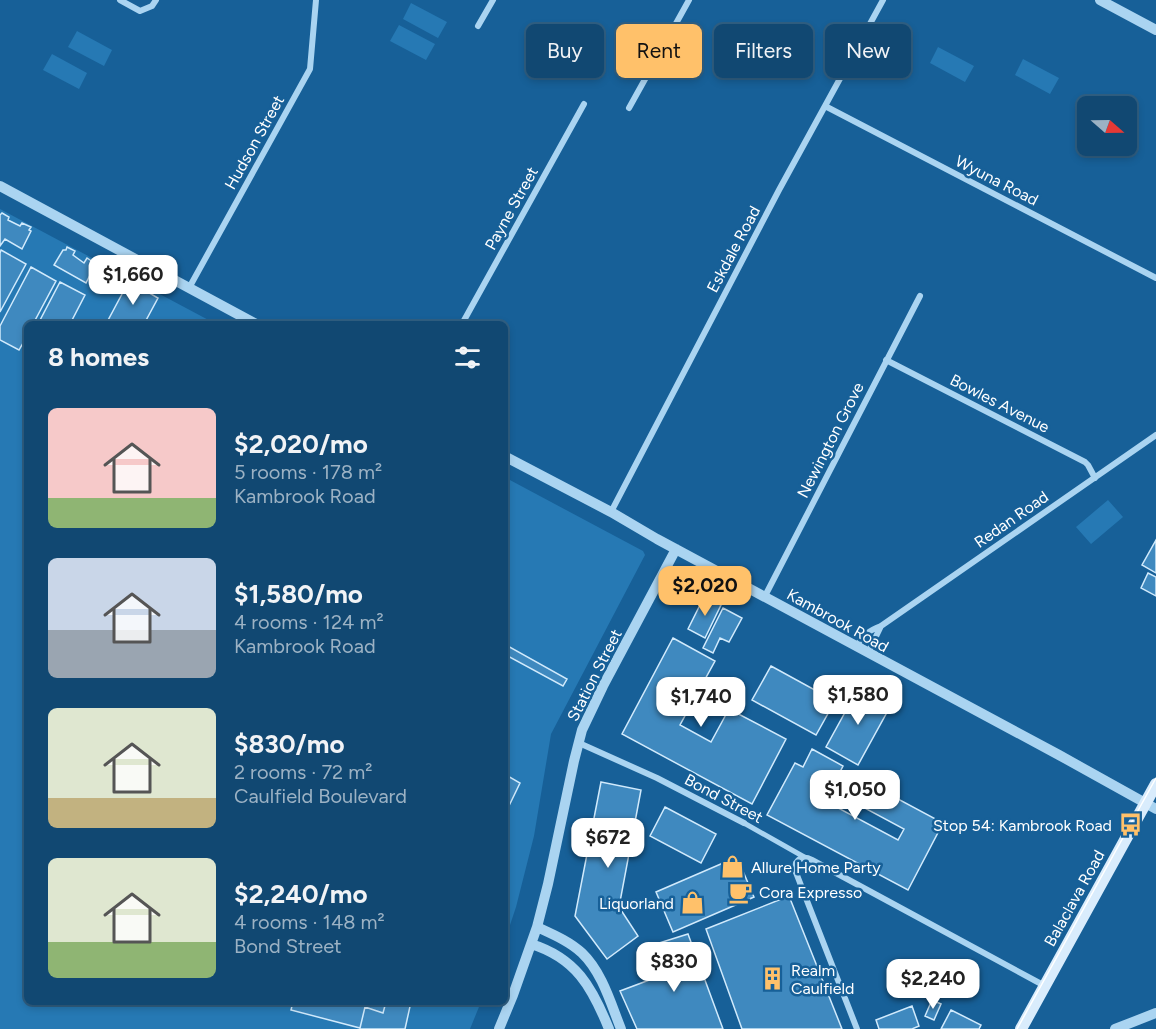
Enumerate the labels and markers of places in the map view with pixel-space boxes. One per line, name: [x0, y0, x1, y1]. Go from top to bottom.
pin: $1,660: [84, 255, 182, 306]
pin: $2,020: [656, 566, 754, 617]
pin: $1,580: [809, 675, 907, 726]
pin: $1,740: [652, 677, 750, 728]
pin: $1,050: [806, 770, 904, 821]
bus stop icon: Stop 54: Kambrook Road: [1117, 812, 1143, 838]
place label: Stop 54: Kambrook Road: [933, 816, 1112, 835]
pin: $672: [572, 818, 644, 869]
shop icon: Allure Home Party: [720, 854, 746, 880]
place label: Allure Home Party: [751, 858, 881, 877]
cafe icon: Cora Expresso: [728, 879, 754, 905]
place label: Cora Expresso: [759, 883, 862, 902]
shop icon: Liquorland: [679, 890, 705, 916]
place label: Liquorland: [599, 894, 674, 913]
pin: $830: [638, 942, 710, 993]
pin: $2,240: [884, 959, 982, 1010]
place label: Realm Caulfield: [791, 961, 854, 998]
building icon: Realm Caulfield: [760, 966, 786, 992]

